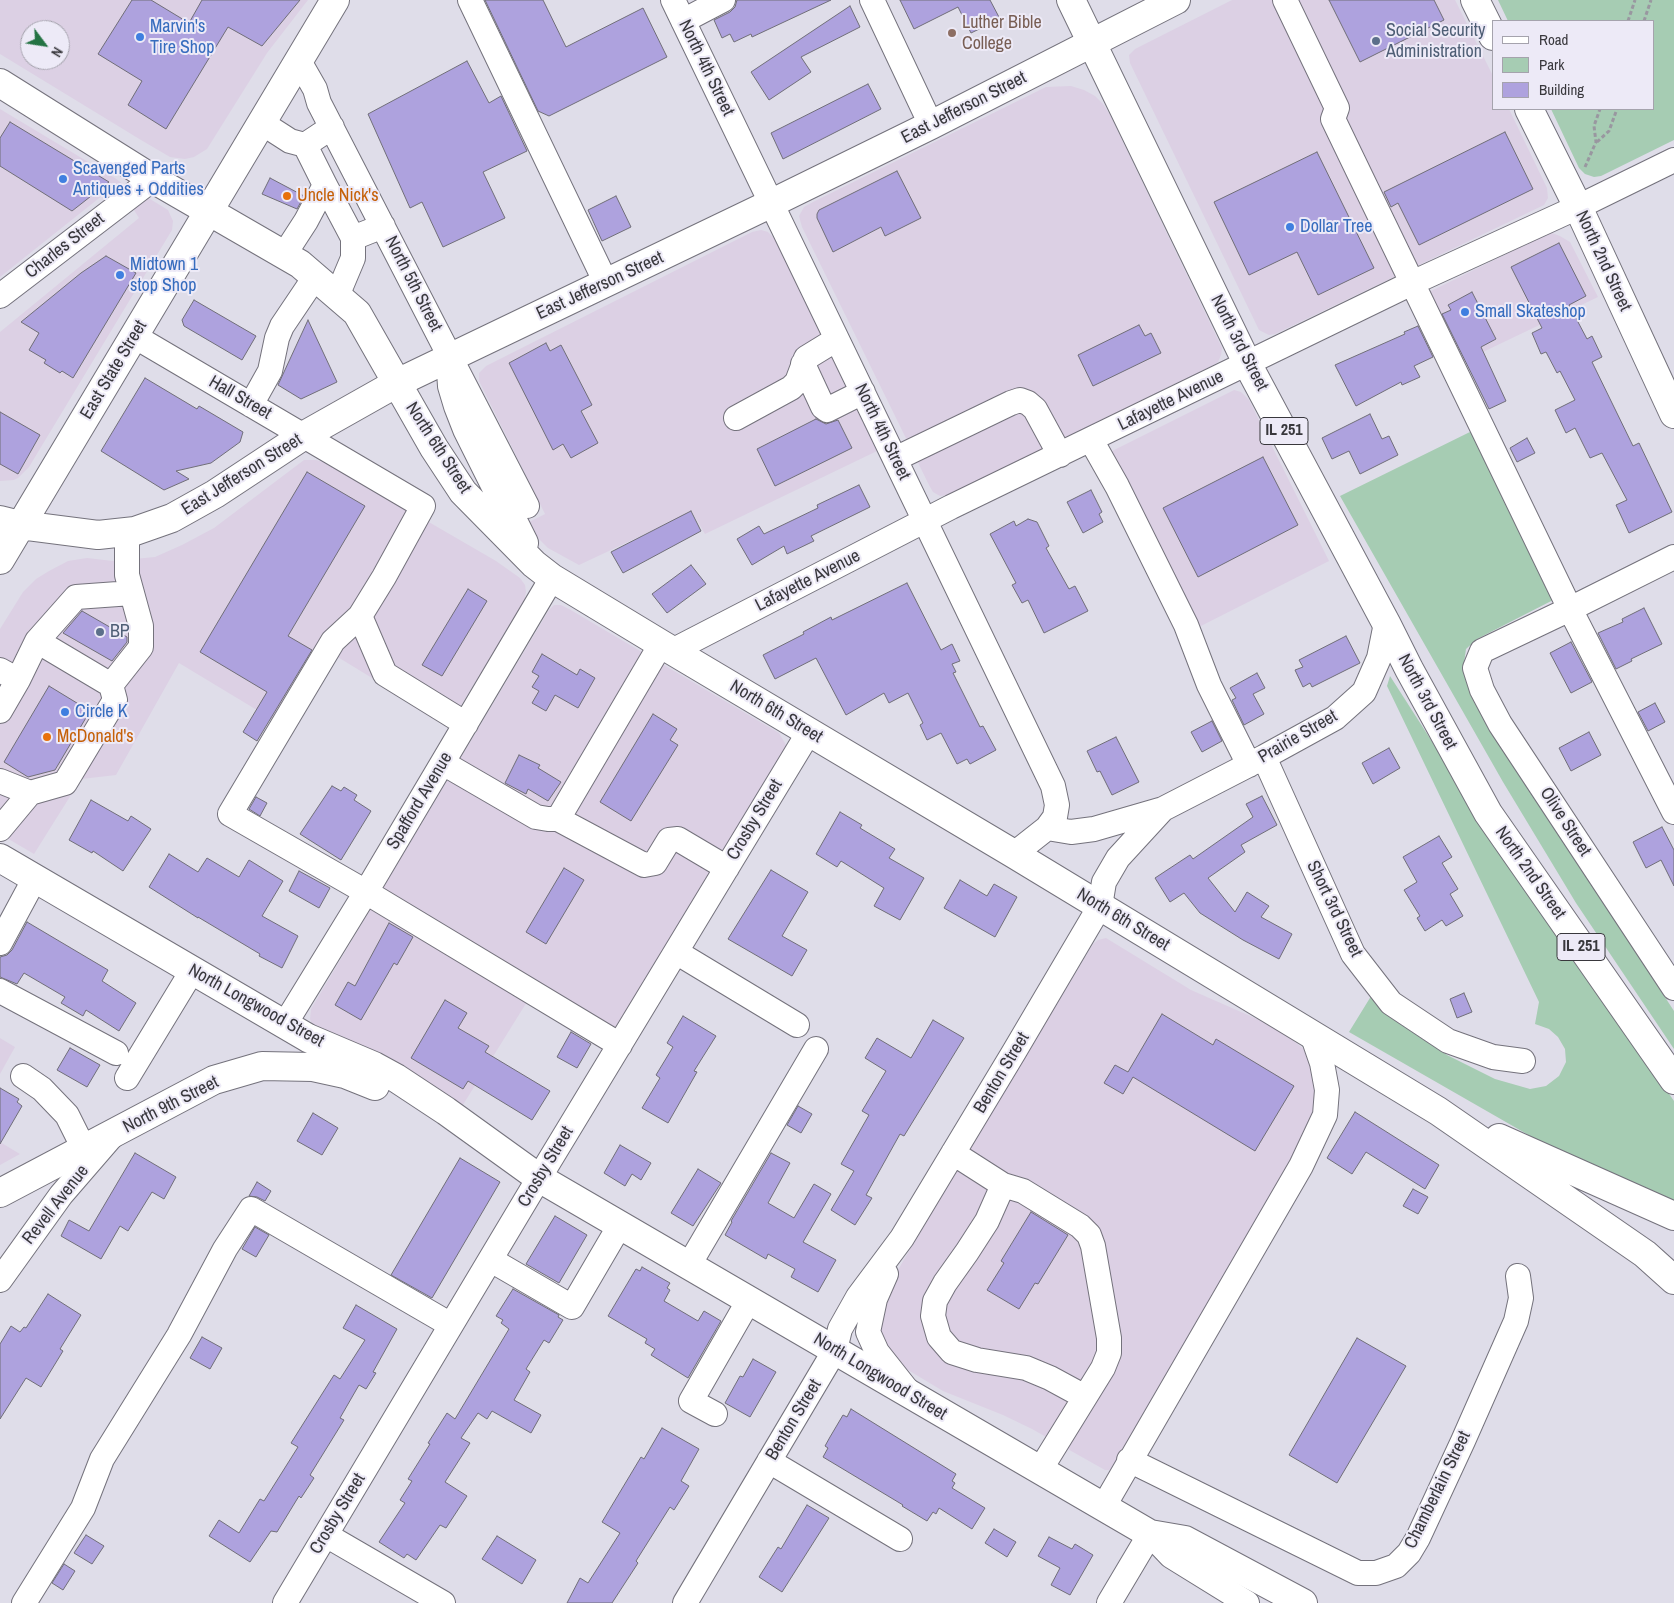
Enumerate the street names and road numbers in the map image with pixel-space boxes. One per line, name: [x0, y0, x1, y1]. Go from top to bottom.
street label: North 4th Street: [673, 16, 739, 120]
street label: East Jefferson Street: [898, 67, 1030, 149]
street label: North 2nd Street: [1570, 207, 1636, 315]
street label: Charles Street: [21, 208, 109, 284]
street label: North 5th Street: [380, 233, 446, 335]
street label: East Jefferson Street: [533, 247, 667, 325]
street label: North 3rd Street: [1206, 291, 1272, 395]
street label: East State Street: [76, 317, 152, 423]
street label: Lafayette Avenue: [1115, 366, 1227, 436]
street label: Hall Street: [205, 371, 275, 425]
street label: North 4th Street: [849, 380, 915, 484]
street label: North 6th Street: [401, 398, 475, 498]
road number: IL 251: [1260, 418, 1308, 444]
street label: East Jefferson Street: [178, 429, 306, 521]
street label: Lafayette Avenue: [752, 545, 864, 617]
street label: North 3rd Street: [1393, 651, 1461, 753]
street label: North 6th Street: [726, 676, 826, 748]
street label: Prairie Street: [1255, 706, 1341, 768]
street label: Spafford Avenue: [383, 749, 457, 853]
street label: Crosby Street: [723, 776, 787, 864]
street label: Olive Street: [1535, 783, 1595, 861]
street label: North 2nd Street: [1490, 822, 1570, 924]
street label: Short 3rd Street: [1301, 857, 1367, 961]
street label: North 6th Street: [1073, 884, 1173, 956]
road number: IL 251: [1557, 934, 1605, 960]
street label: North Longwood Street: [184, 960, 328, 1052]
street label: Benton Street: [969, 1029, 1035, 1117]
street label: North 9th Street: [120, 1072, 222, 1138]
street label: Crosby Street: [514, 1123, 578, 1211]
street label: Revell Avenue: [18, 1161, 94, 1249]
street label: North Longwood Street: [809, 1329, 951, 1425]
street label: Benton Street: [761, 1376, 827, 1464]
street label: Chamberlain Street: [1400, 1428, 1476, 1552]
street label: Crosby Street: [306, 1470, 370, 1558]

